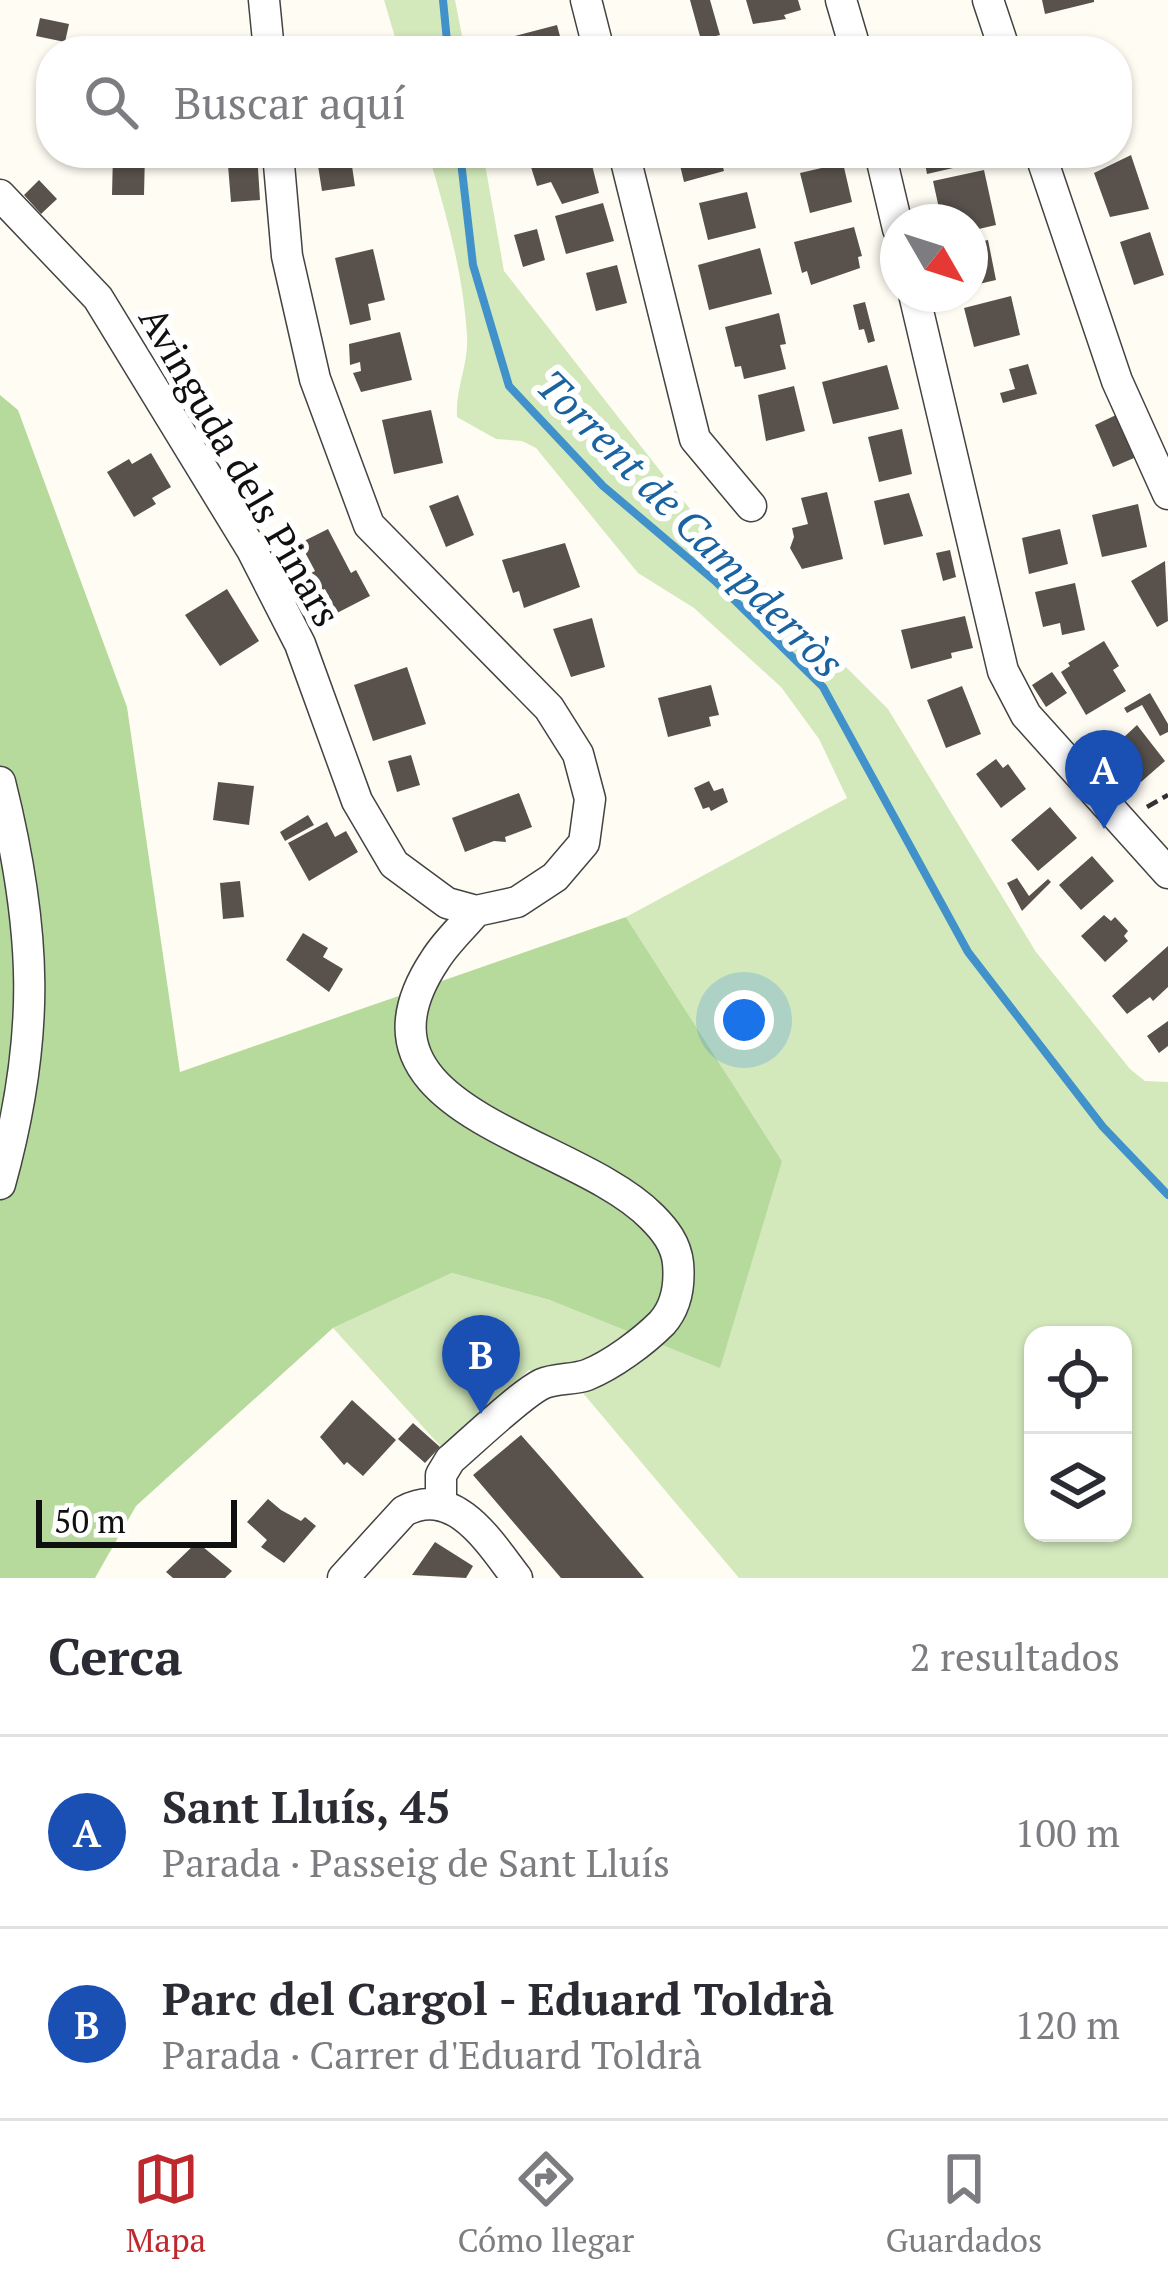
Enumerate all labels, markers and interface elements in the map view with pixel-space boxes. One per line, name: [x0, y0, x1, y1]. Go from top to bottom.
search box: [36, 36, 1132, 168]
icon: search: [78, 69, 144, 135]
text: Buscar aquí: [174, 72, 406, 132]
north arrow: [880, 204, 988, 312]
street label: Avinguda dels Pinars: [128, 297, 354, 635]
water label: Torrent de Campderròs: [525, 357, 857, 689]
pin: A: [1065, 730, 1143, 829]
your location: [714, 990, 774, 1050]
pin: B: [442, 1315, 520, 1414]
map controls: [1024, 1326, 1132, 1542]
button: locate: [1024, 1326, 1132, 1434]
button: layers: [1024, 1434, 1132, 1542]
scale bar: [36, 1494, 237, 1547]
text: 50 m: [54, 1499, 126, 1542]
text: Cerca: [48, 1622, 183, 1690]
text: 2 resultados: [910, 1630, 1120, 1682]
text: Sant Lluís, 45: [162, 1776, 451, 1836]
text: A: [73, 1806, 101, 1858]
text: 100 m: [1015, 1806, 1120, 1858]
text: Parada · Passeig de Sant Lluís: [162, 1836, 670, 1888]
text: Parc del Cargol - Eduard Toldrà: [162, 1968, 834, 2028]
text: B: [74, 1998, 100, 2050]
text: 120 m: [1015, 1998, 1120, 2050]
text: Parada · Carrer d'Eduard Toldrà: [162, 2028, 702, 2080]
tab: Mapa: [126, 2146, 206, 2261]
tab: Cómo llegar: [458, 2146, 634, 2261]
tab: Guardados: [885, 2146, 1042, 2261]

